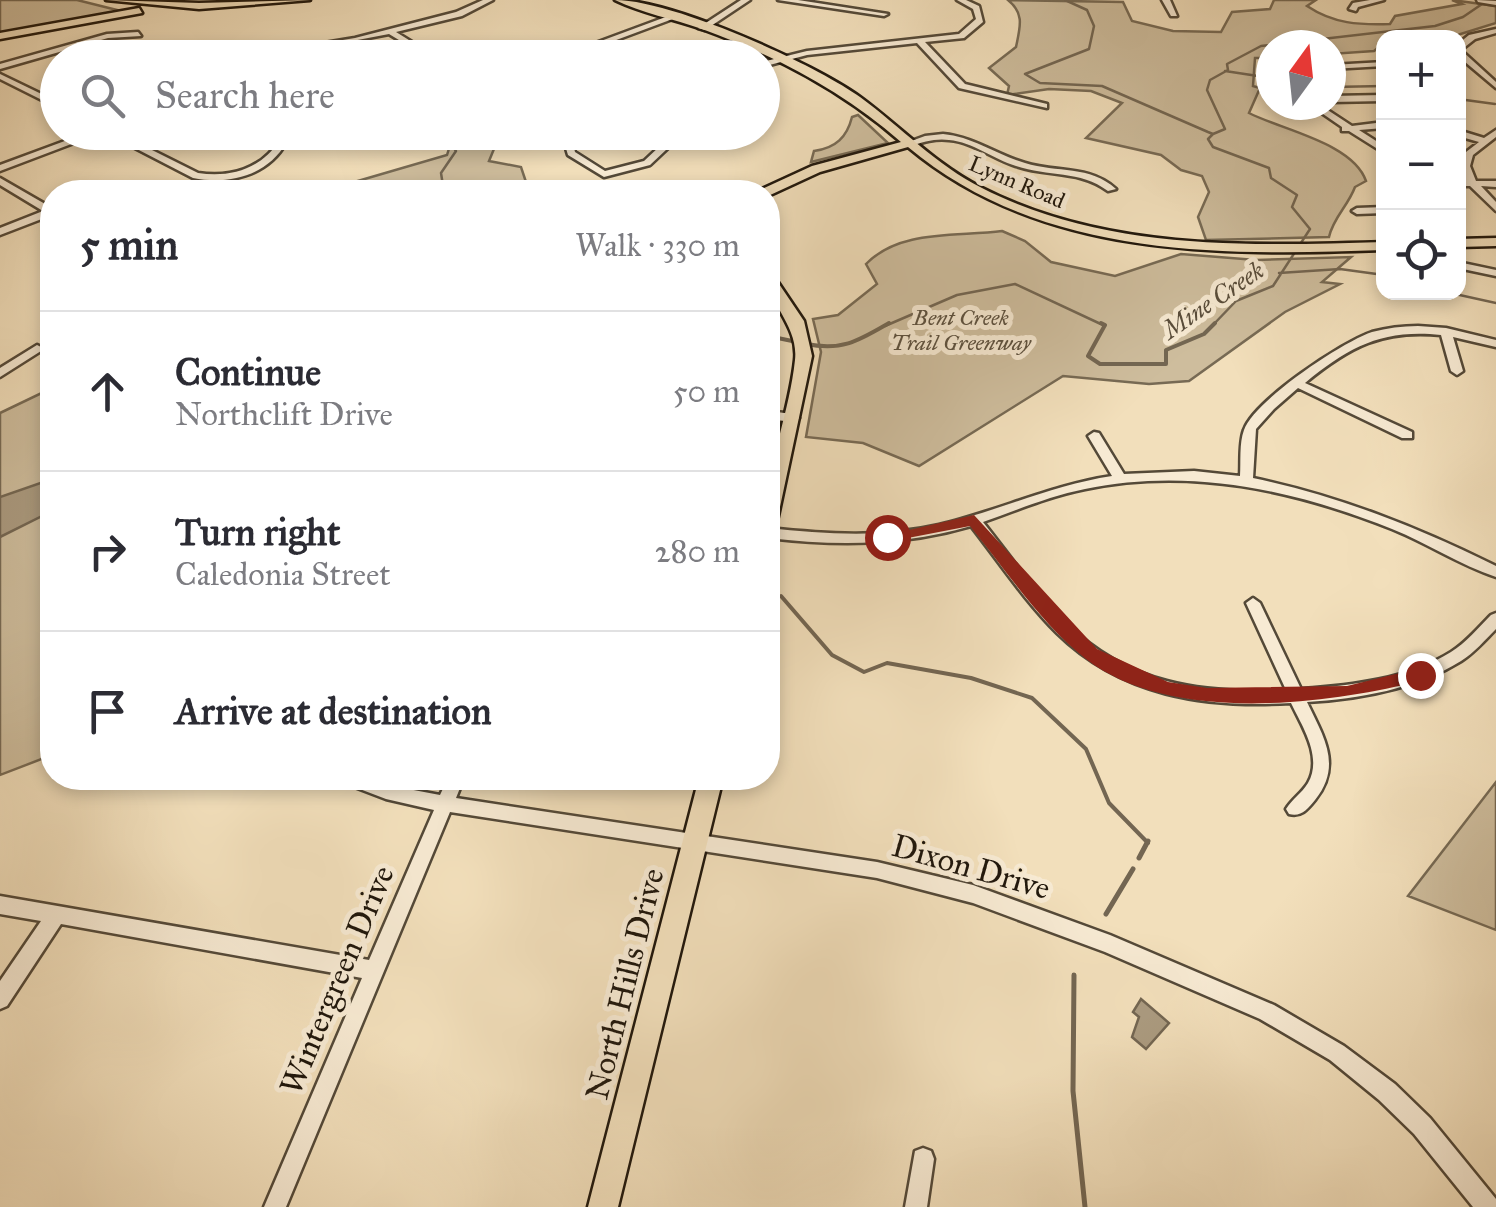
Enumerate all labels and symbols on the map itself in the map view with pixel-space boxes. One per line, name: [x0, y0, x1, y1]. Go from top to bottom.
north arrow: [1256, 30, 1346, 120]
street label: Lynn Road: [965, 150, 1069, 214]
water label: Mine Creek: [1155, 255, 1270, 346]
park label: Bent Creek Trail Greenway: [891, 304, 1032, 356]
route start: [865, 515, 911, 561]
route end: [1398, 653, 1444, 699]
street label: Dixon Drive: [888, 826, 1054, 908]
street label: Wintergreen Drive: [271, 860, 403, 1100]
street label: North Hills Drive: [577, 864, 673, 1104]

